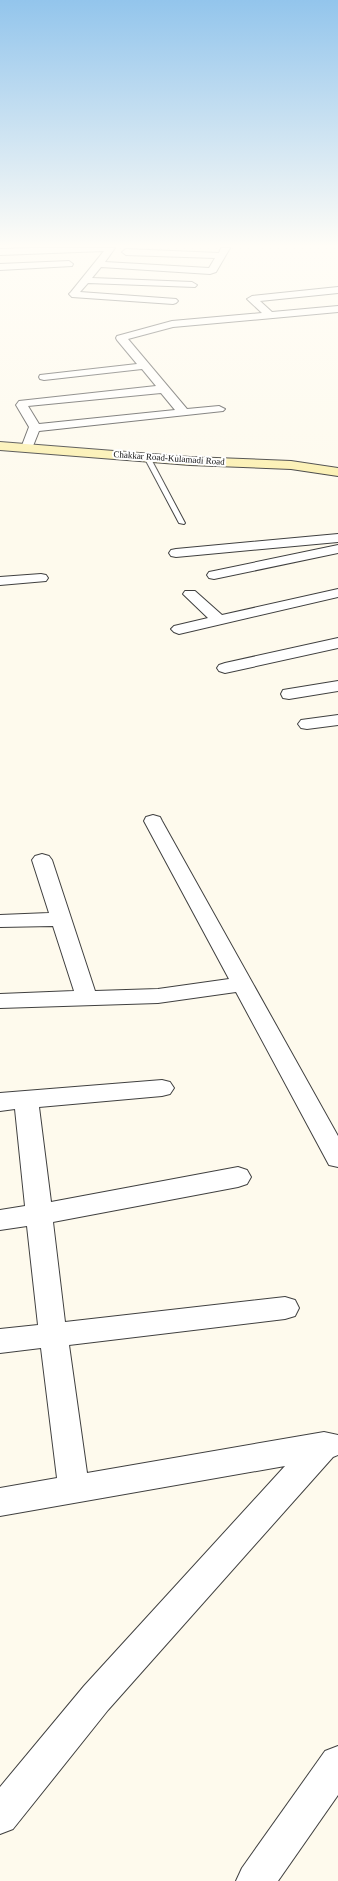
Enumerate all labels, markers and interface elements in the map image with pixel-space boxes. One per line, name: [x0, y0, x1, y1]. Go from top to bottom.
street label: Chakkar Road-Kulamadi Road: [113, 449, 225, 467]

